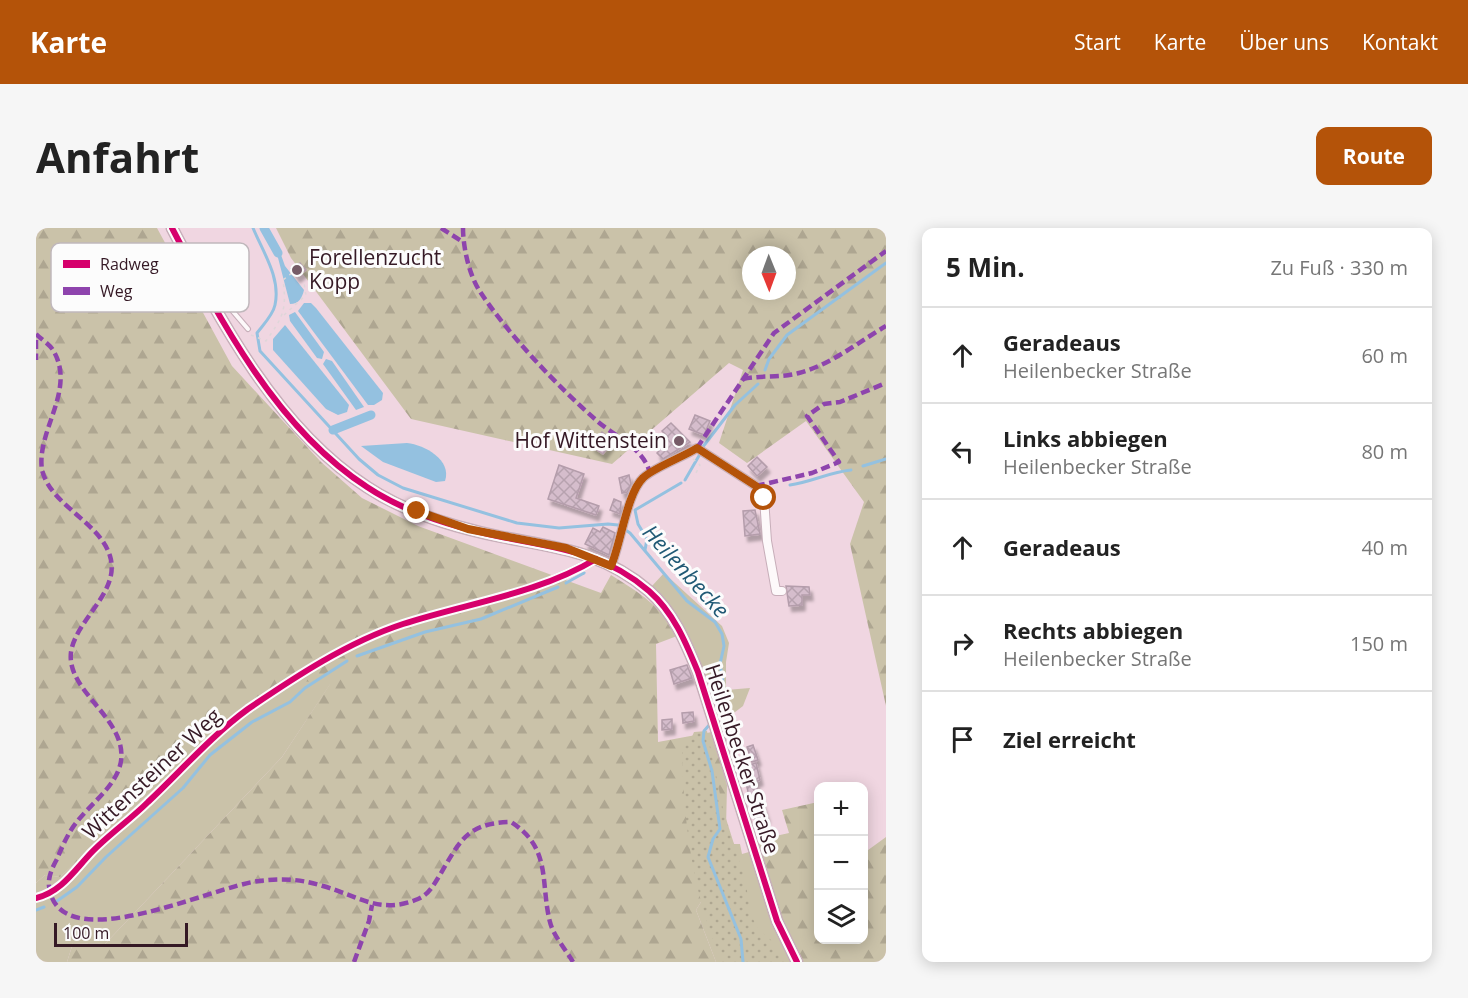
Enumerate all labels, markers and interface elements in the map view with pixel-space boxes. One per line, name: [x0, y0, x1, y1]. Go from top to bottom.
text: Karte: [30, 23, 107, 61]
text: Start: [1074, 28, 1121, 56]
text: Karte: [1154, 28, 1206, 56]
text: Über uns: [1239, 28, 1329, 56]
text: Kontakt: [1362, 28, 1438, 56]
button: Route: [1316, 127, 1432, 185]
text: Anfahrt: [36, 128, 199, 185]
legend: [51, 243, 249, 312]
place label: Forellenzucht Kopp: [309, 243, 441, 295]
north arrow: [742, 246, 796, 300]
text: 5 Min.: [946, 249, 1025, 285]
text: Radweg: [100, 253, 159, 275]
text: Zu Fuß · 330 m: [1270, 254, 1408, 281]
marker: Forellenzucht Kopp: [290, 263, 304, 277]
text: Weg: [100, 280, 133, 302]
text: Geradeaus: [1003, 327, 1121, 357]
icon: ahead: [946, 339, 979, 372]
text: 60 m: [1361, 342, 1408, 369]
text: Heilenbecker Straße: [1003, 357, 1192, 384]
text: Links abbiegen: [1003, 423, 1168, 453]
place label: Hof Wittenstein: [515, 426, 667, 454]
marker: Hof Wittenstein: [672, 434, 686, 448]
icon: left: [946, 435, 979, 468]
text: 80 m: [1361, 438, 1408, 465]
text: Heilenbecker Straße: [1003, 453, 1192, 480]
route start: [750, 484, 776, 510]
route end: [403, 497, 429, 523]
water label: Heilenbecke: [637, 517, 737, 623]
icon: ahead: [946, 531, 979, 564]
text: Geradeaus: [1003, 532, 1121, 562]
text: 40 m: [1361, 534, 1408, 561]
text: Rechts abbiegen: [1003, 615, 1183, 645]
icon: right: [946, 627, 979, 660]
text: 150 m: [1350, 630, 1408, 657]
text: Heilenbecker Straße: [1003, 645, 1192, 672]
street label: Heilenbecker Straße: [699, 660, 787, 857]
street label: Wittensteiner Weg: [76, 702, 227, 845]
icon: arrive: [946, 723, 979, 756]
text: Ziel erreicht: [1003, 724, 1136, 754]
map controls: [814, 782, 868, 944]
button: +: [814, 782, 868, 836]
button: −: [814, 836, 868, 890]
button: layers: [814, 890, 868, 944]
scale bar: [54, 920, 188, 948]
text: 100 m: [63, 922, 109, 944]

